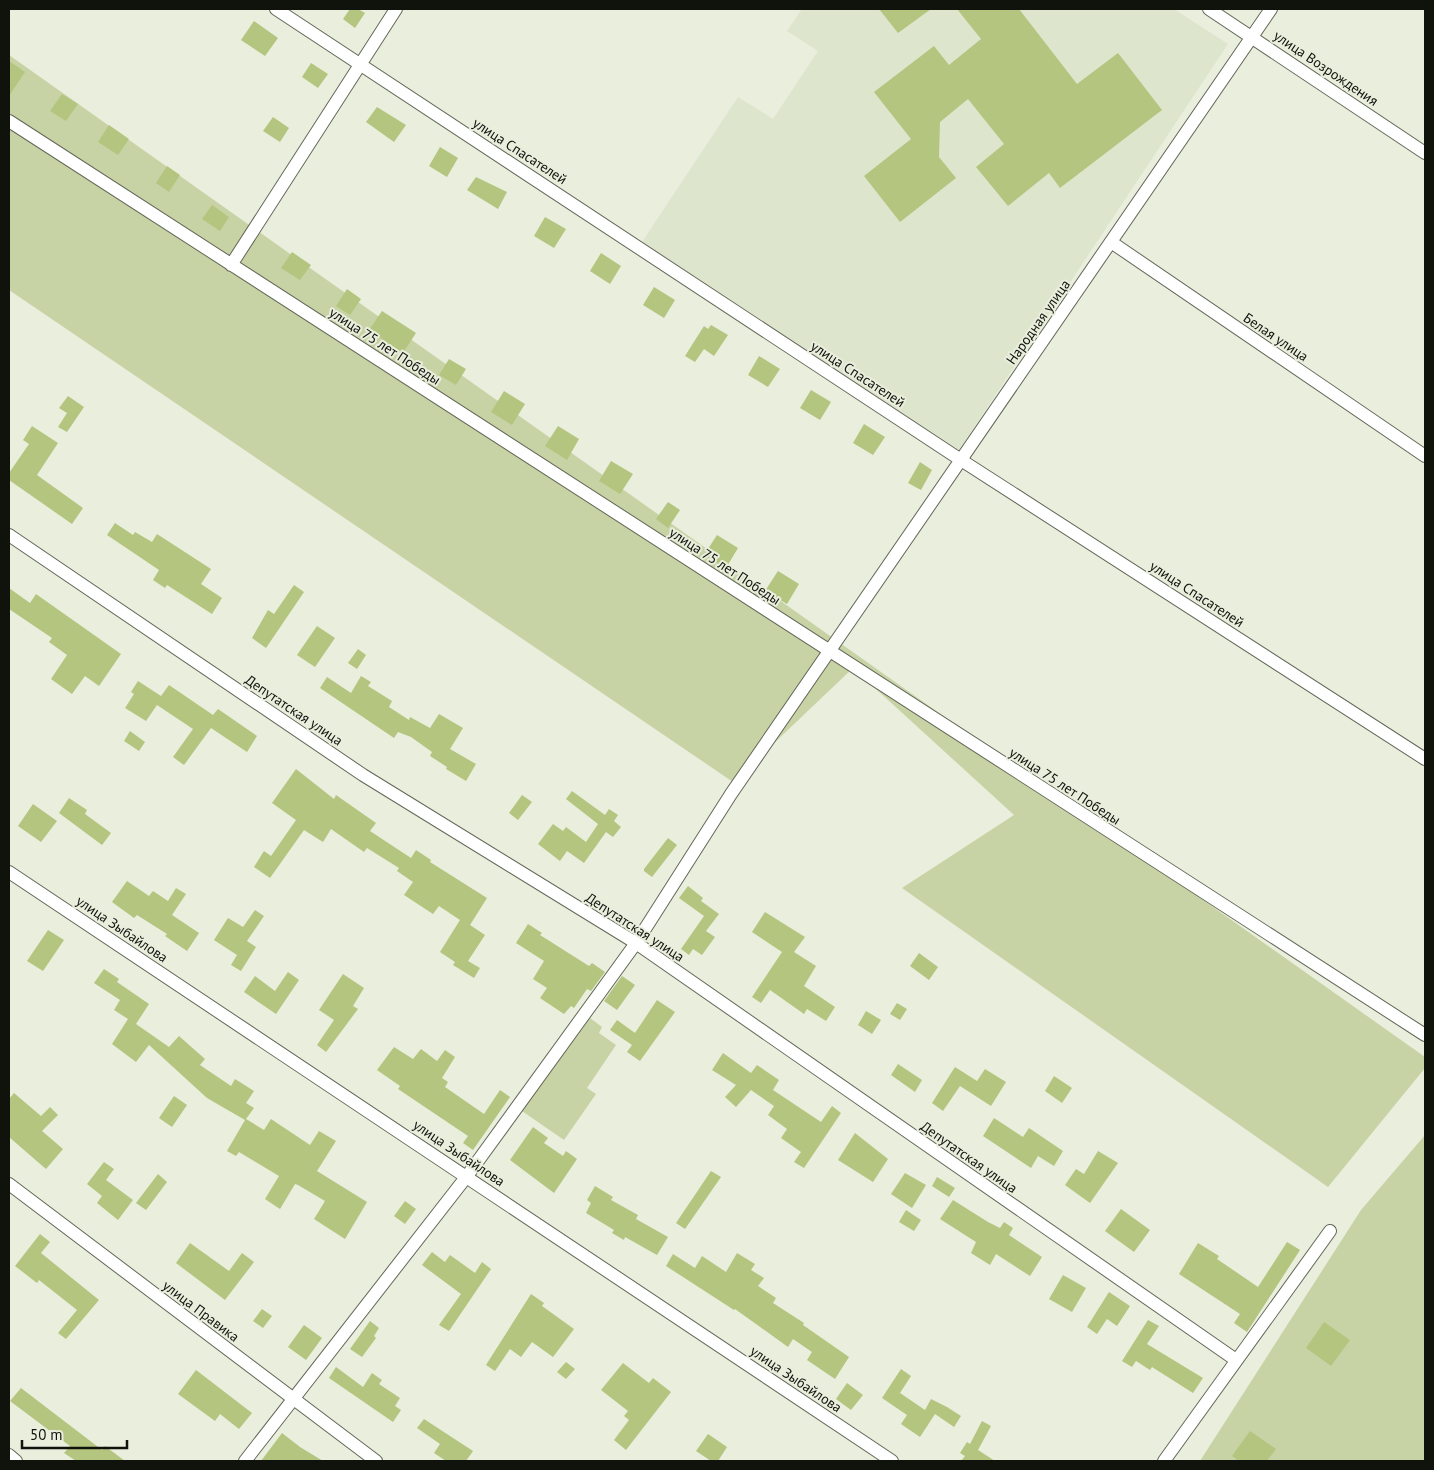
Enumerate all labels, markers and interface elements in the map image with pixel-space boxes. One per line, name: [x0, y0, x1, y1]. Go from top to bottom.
street label: улица Возрождения: [1270, 26, 1382, 110]
street label: улица Спасателей: [469, 114, 571, 188]
street label: Народная улица: [1002, 276, 1074, 368]
street label: улица 75 лет Победы: [326, 303, 444, 389]
street label: Белая улица: [1240, 309, 1312, 365]
street label: улица Спасателей: [807, 337, 909, 411]
street label: улица 75 лет Победы: [666, 523, 784, 609]
street label: улица Спасателей: [1146, 557, 1248, 631]
street label: Депутатская улица: [242, 671, 346, 749]
street label: улица 75 лет Победы: [1006, 743, 1124, 829]
street label: Депутатская улица: [582, 888, 688, 966]
street label: улица Зыбайлова: [73, 892, 171, 966]
street label: улица Зыбайлова: [410, 1116, 508, 1190]
street label: Депутатская улица: [917, 1117, 1021, 1197]
street label: улица Правика: [159, 1276, 243, 1346]
street label: улица Зыбайлова: [747, 1342, 845, 1416]
scale bar: [22, 1418, 128, 1450]
text: 50 m: [30, 1425, 63, 1444]

